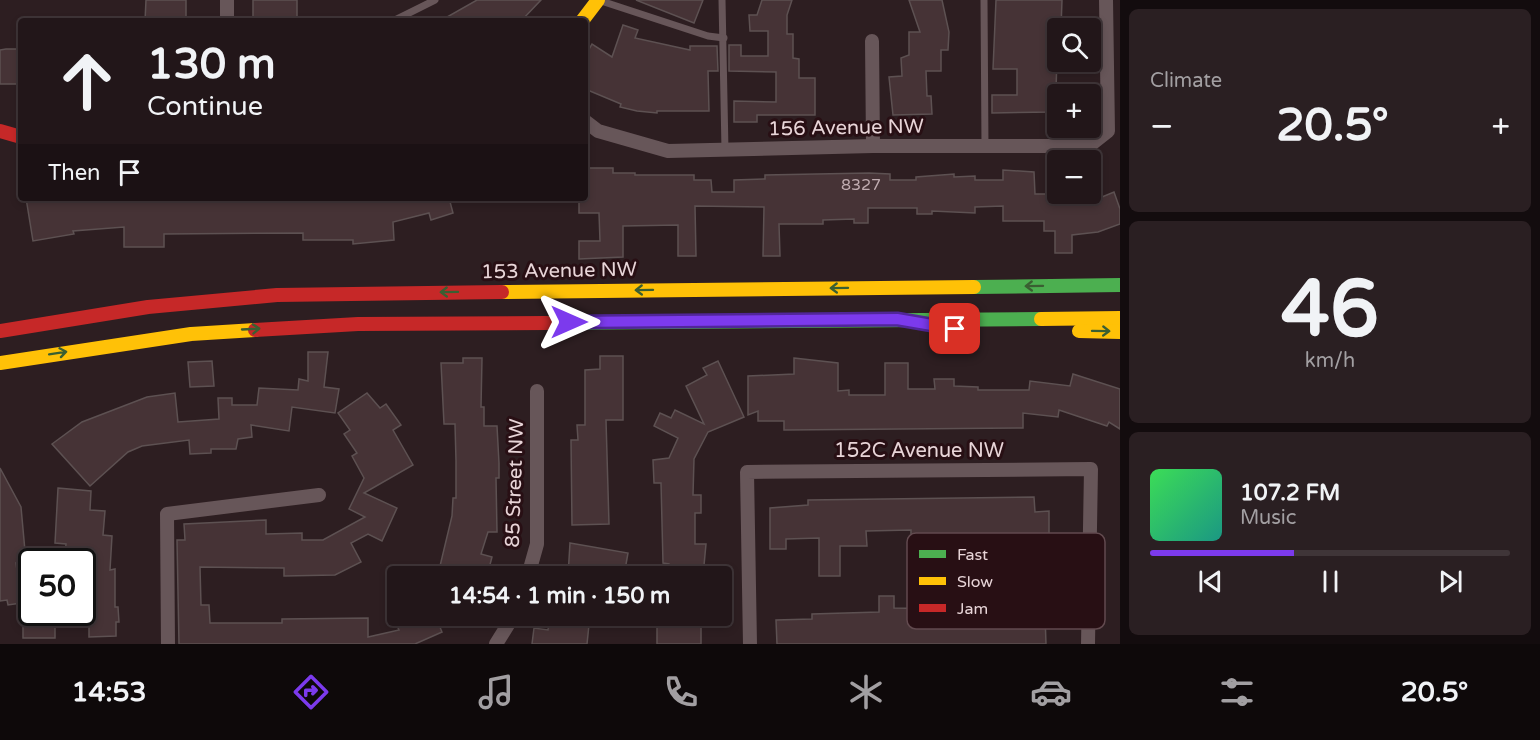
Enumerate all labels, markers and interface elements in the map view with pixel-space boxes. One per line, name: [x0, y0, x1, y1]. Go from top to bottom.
map controls: [1047, 18, 1101, 204]
button: search: [1047, 18, 1101, 72]
text: 130 m: [147, 39, 276, 90]
icon: ahead: [48, 42, 126, 120]
text: Climate: [1150, 69, 1222, 93]
button: +: [1047, 84, 1101, 138]
text: Continue: [147, 90, 263, 123]
text: 20.5°: [1276, 99, 1389, 153]
text: −: [1150, 107, 1174, 146]
text: +: [1491, 107, 1510, 146]
street label: 156 Avenue NW: [768, 115, 924, 141]
button: −: [1047, 150, 1101, 204]
icon: arrive: [113, 156, 146, 189]
text: Then: [48, 160, 101, 186]
house number: 8327: [841, 175, 881, 195]
street label: 153 Avenue NW: [481, 258, 637, 284]
text: 46: [1281, 263, 1379, 357]
one-way arrow: [1024, 280, 1044, 292]
one-way arrow: [829, 282, 849, 294]
one-way arrow: [634, 284, 654, 296]
one-way arrow: [439, 286, 459, 298]
position arrow: [537, 290, 601, 354]
pin: [929, 303, 980, 354]
icon: arrive: [938, 312, 971, 345]
one-way arrow: [241, 324, 261, 335]
one-way arrow: [1091, 325, 1111, 337]
one-way arrow: [47, 347, 67, 358]
text: km/h: [1305, 349, 1355, 373]
street label: 85 Street NW: [501, 418, 529, 548]
street label: 152C Avenue NW: [834, 439, 1004, 463]
text: 107.2 FM: [1240, 480, 1340, 506]
text: Music: [1240, 506, 1296, 530]
legend: [907, 533, 1105, 629]
text: Fast: [957, 545, 988, 565]
speed limit sign: 50: [18, 548, 96, 626]
icon: previous: [1194, 565, 1227, 598]
icon: pause: [1314, 565, 1347, 598]
icon: next: [1434, 565, 1467, 598]
text: Slow: [957, 572, 993, 592]
text: 14:54 · 1 min · 150 m: [449, 583, 670, 609]
text: Jam: [957, 599, 988, 619]
icon: directions: [290, 671, 332, 713]
icon: music: [475, 671, 517, 713]
icon: phone: [660, 671, 702, 713]
icon: climate: [845, 671, 887, 713]
icon: car: [1030, 671, 1072, 713]
icon: filters: [1216, 671, 1258, 713]
text: 14:53: [72, 676, 146, 709]
text: 20.5°: [1401, 676, 1468, 709]

